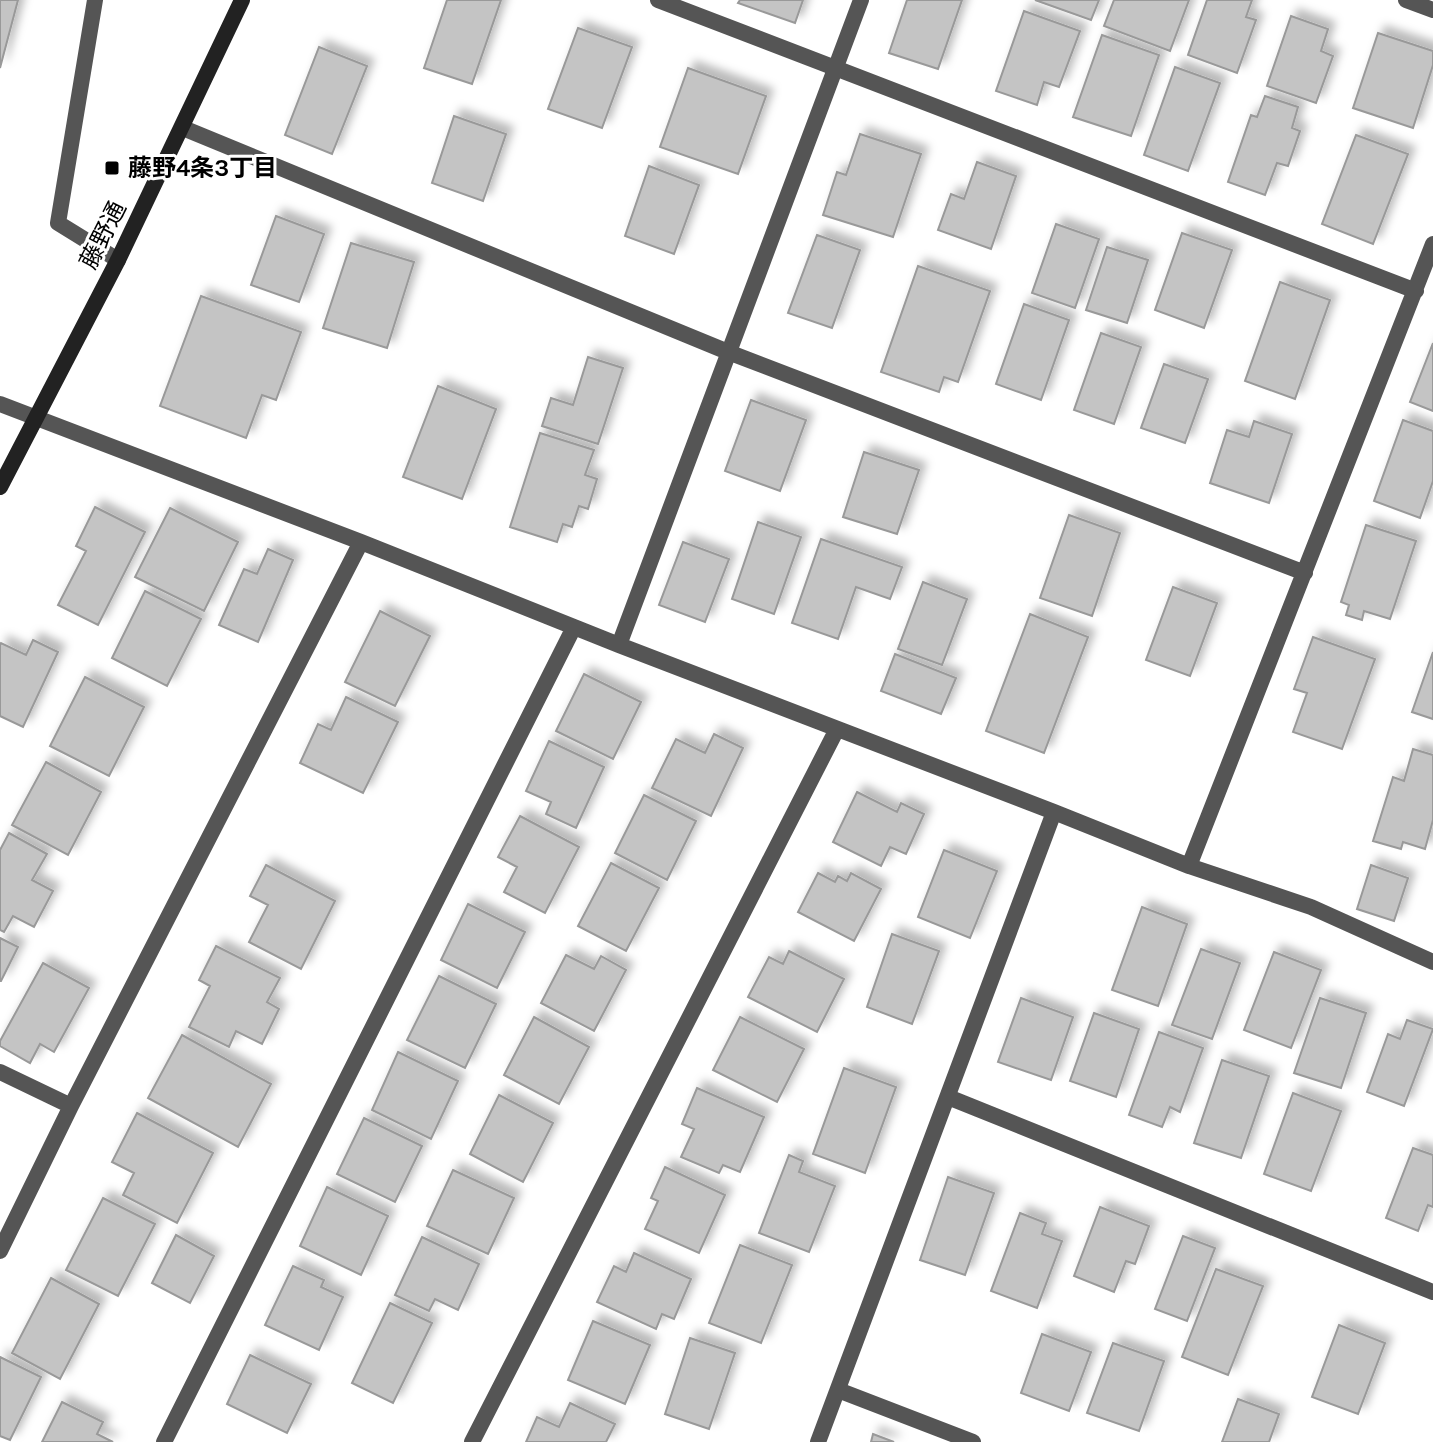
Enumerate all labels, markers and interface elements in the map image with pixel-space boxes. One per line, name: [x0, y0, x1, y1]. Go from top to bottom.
place label: 藤野4条3丁目: [128, 154, 277, 182]
marker: 藤野4条3丁目: [103, 159, 121, 177]
street label: 藤野通: [74, 197, 132, 273]

